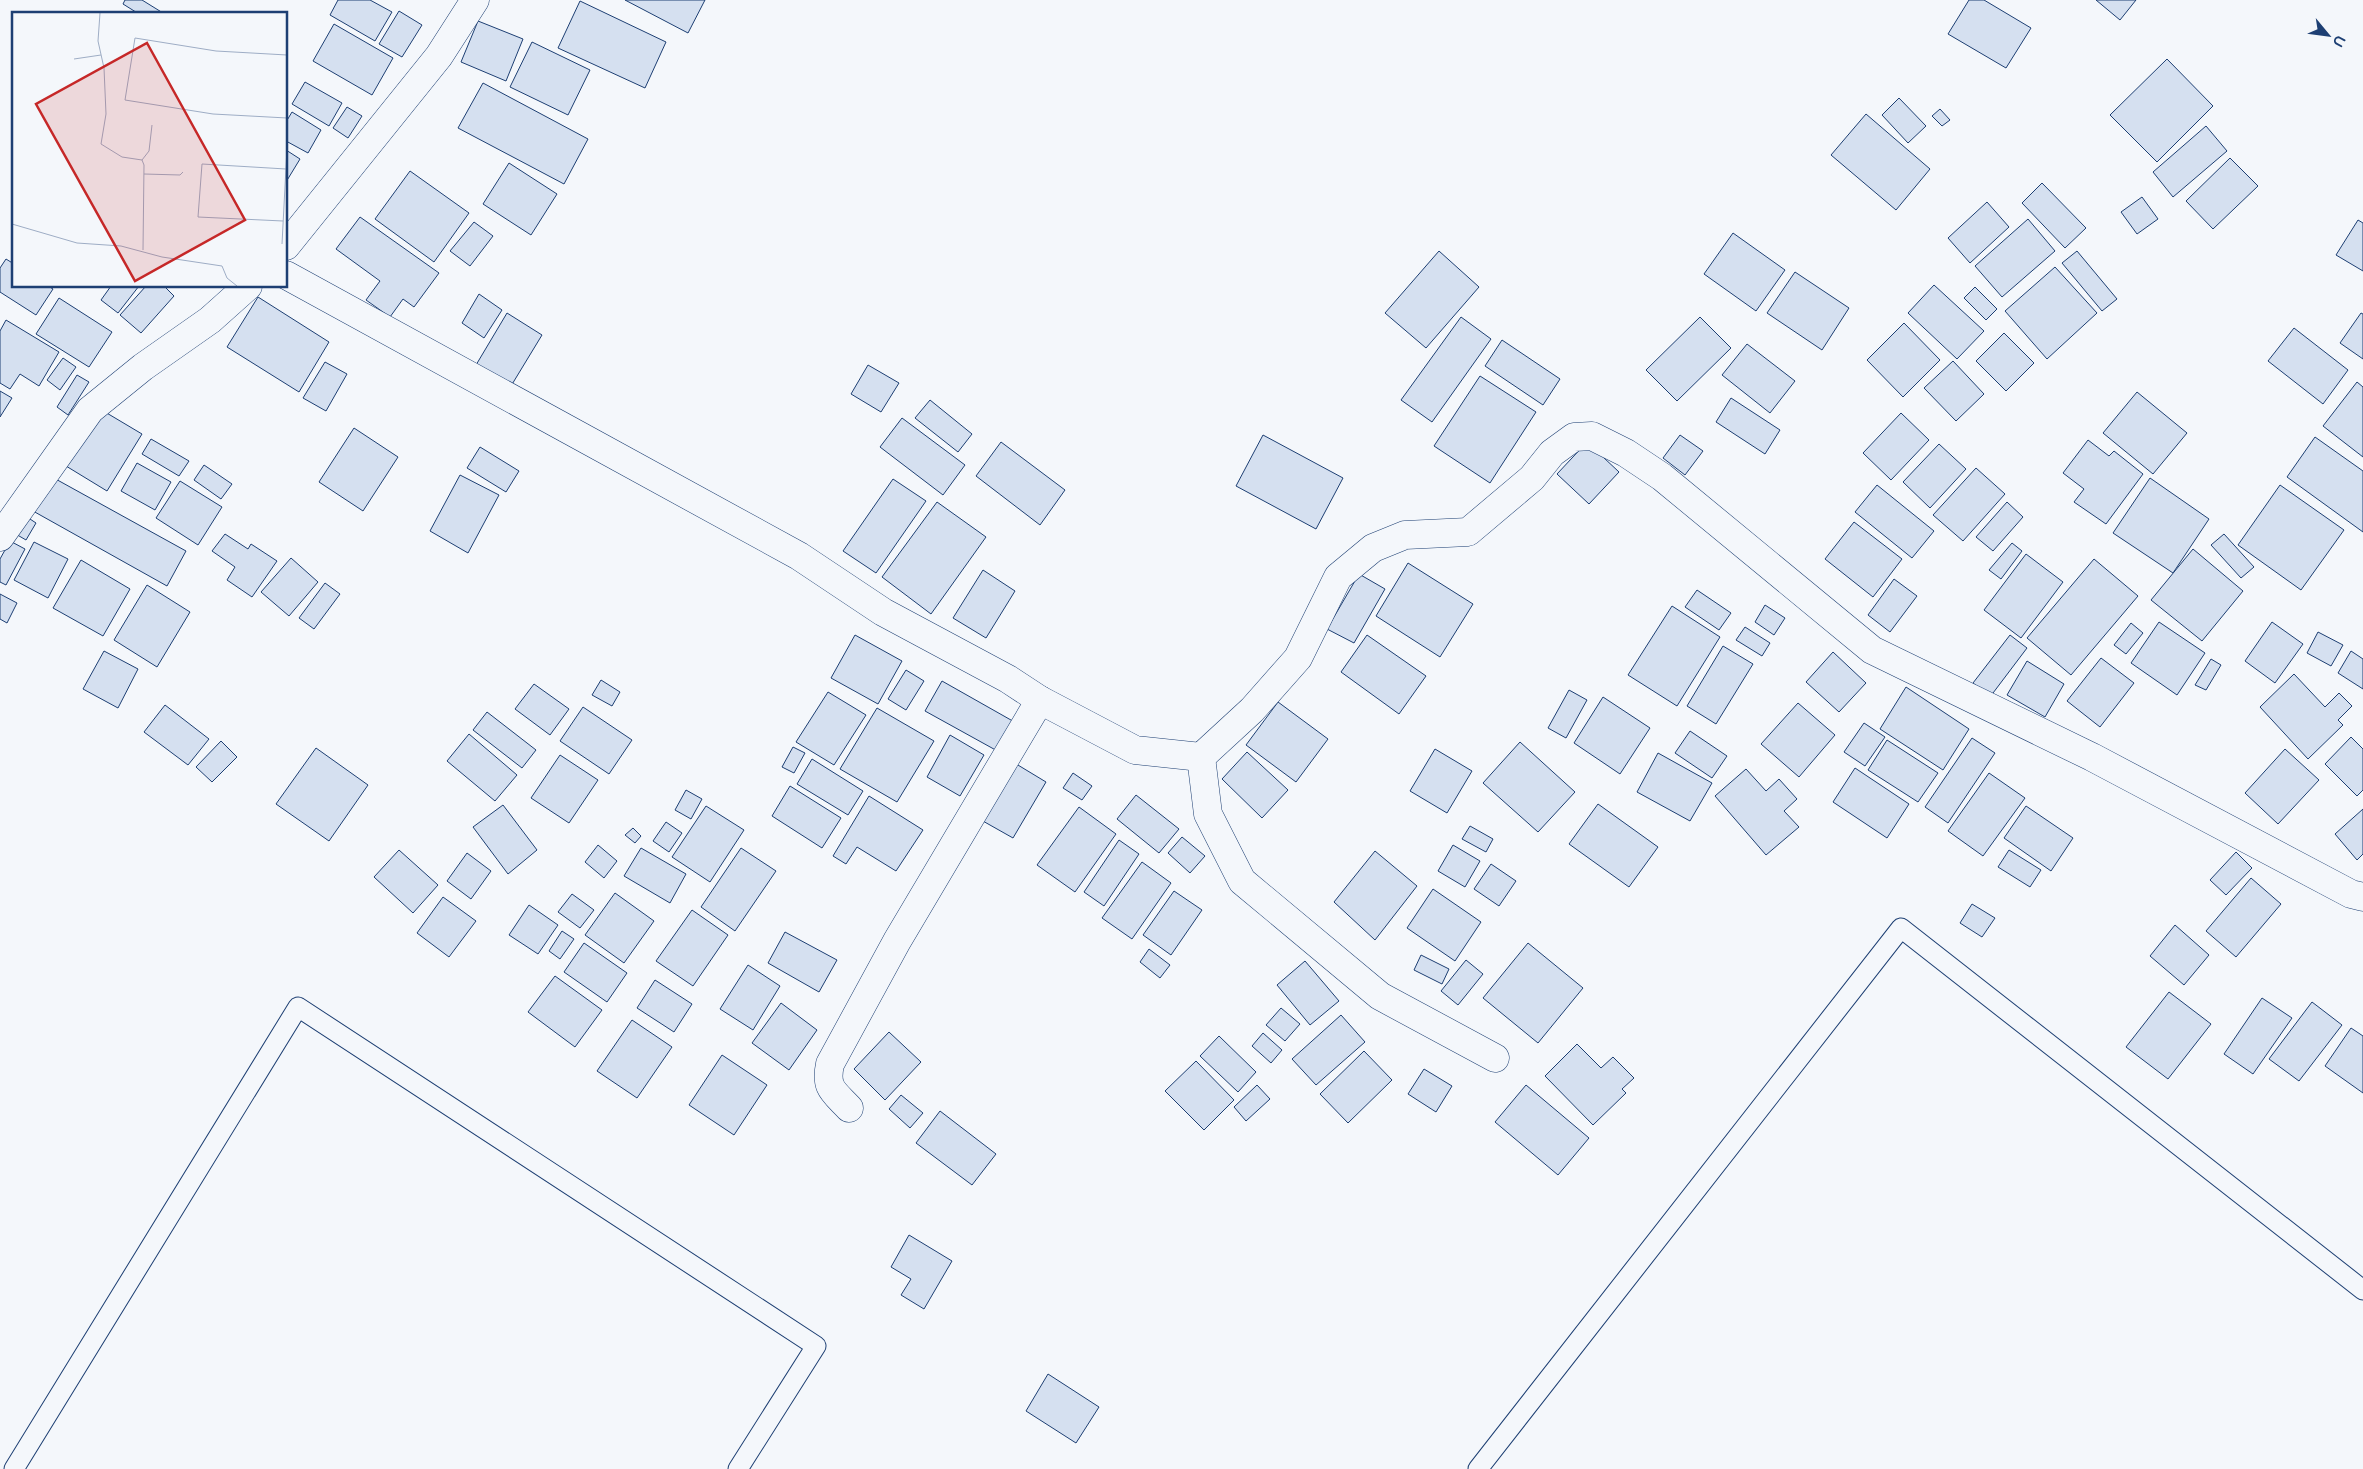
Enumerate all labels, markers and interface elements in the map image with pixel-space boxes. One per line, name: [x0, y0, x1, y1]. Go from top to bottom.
north arrow: [2303, 10, 2353, 60]
inset map: [12, 12, 288, 288]
text: U: [2329, 32, 2349, 50]

